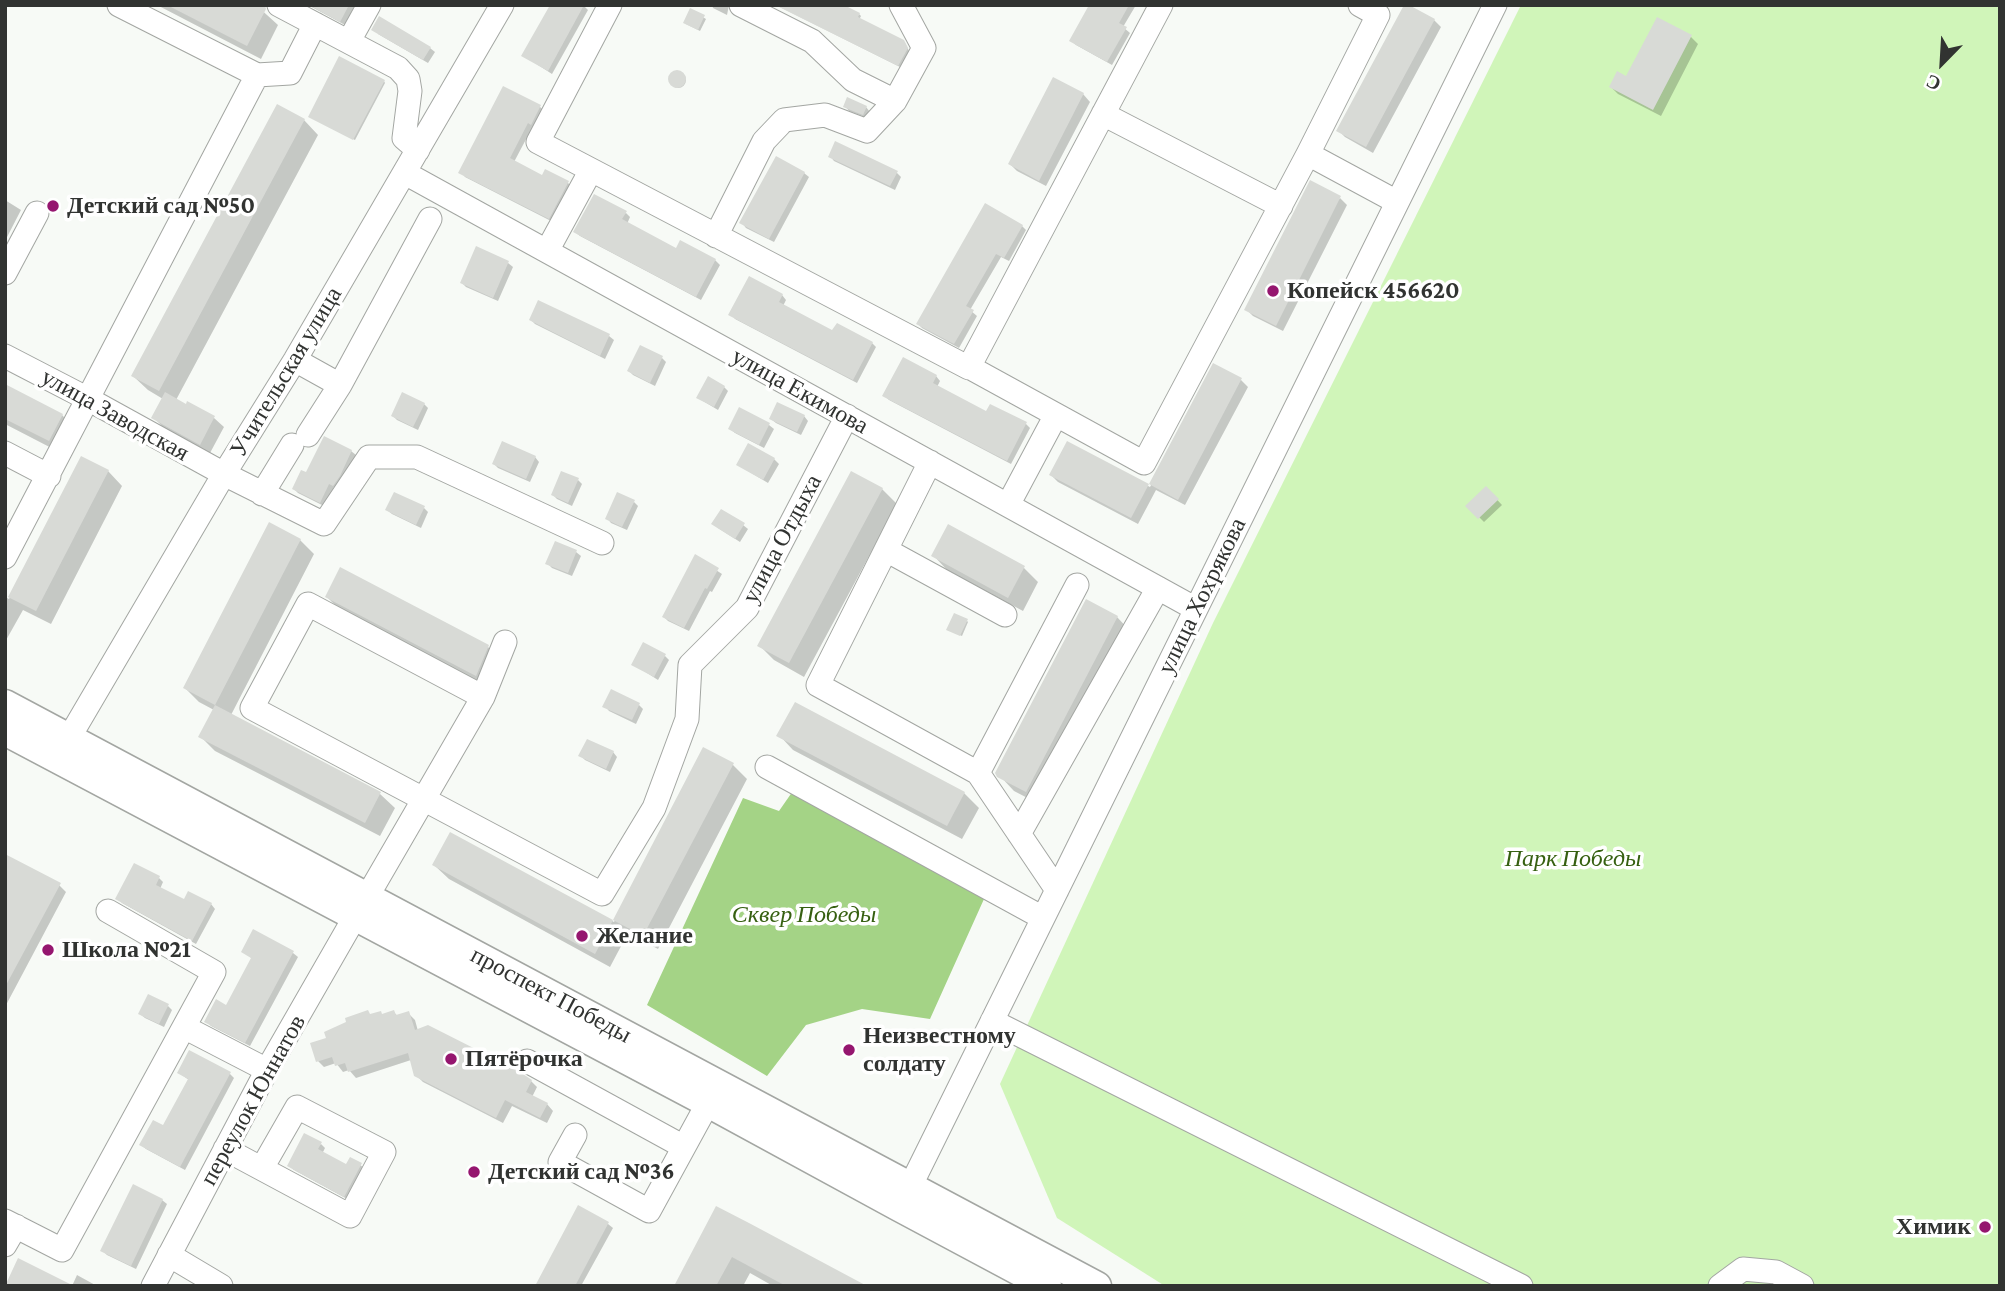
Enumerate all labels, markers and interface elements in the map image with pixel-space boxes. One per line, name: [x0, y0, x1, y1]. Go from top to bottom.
north arrow: [1907, 28, 1977, 98]
text: С: [1923, 70, 1944, 95]
place label: Детский сад №50: [67, 192, 255, 220]
marker: Детский сад №50: [45, 198, 61, 214]
place label: Копейск 456620: [1287, 277, 1460, 305]
street label: Учительская улица: [224, 282, 348, 462]
marker: Копейск 456620: [1265, 283, 1281, 299]
street label: улица Екимова: [727, 342, 873, 440]
street label: улица Заводская: [36, 362, 194, 468]
street label: улица Отдыха: [736, 470, 828, 608]
street label: улица Хохрякова: [1152, 513, 1252, 679]
park label: Парк Победы: [1505, 845, 1641, 873]
park label: Сквер Победы: [732, 901, 876, 929]
place label: Желание: [596, 922, 693, 950]
marker: Желание: [574, 928, 590, 944]
place label: Школа №21: [62, 936, 191, 964]
street label: проспект Победы: [466, 941, 636, 1049]
marker: Школа №21: [40, 942, 56, 958]
street label: переулок Юннатов: [194, 1010, 312, 1190]
place label: Неизвестному солдату: [863, 1022, 1016, 1078]
marker: Неизвестному солдату: [841, 1042, 857, 1058]
place label: Пятёрочка: [465, 1045, 583, 1073]
marker: Пятёрочка: [443, 1051, 459, 1067]
place label: Детский сад №36: [488, 1158, 675, 1186]
marker: Детский сад №36: [466, 1164, 482, 1180]
place label: Химик: [1896, 1213, 1971, 1241]
marker: Химик: [1977, 1219, 1993, 1235]

